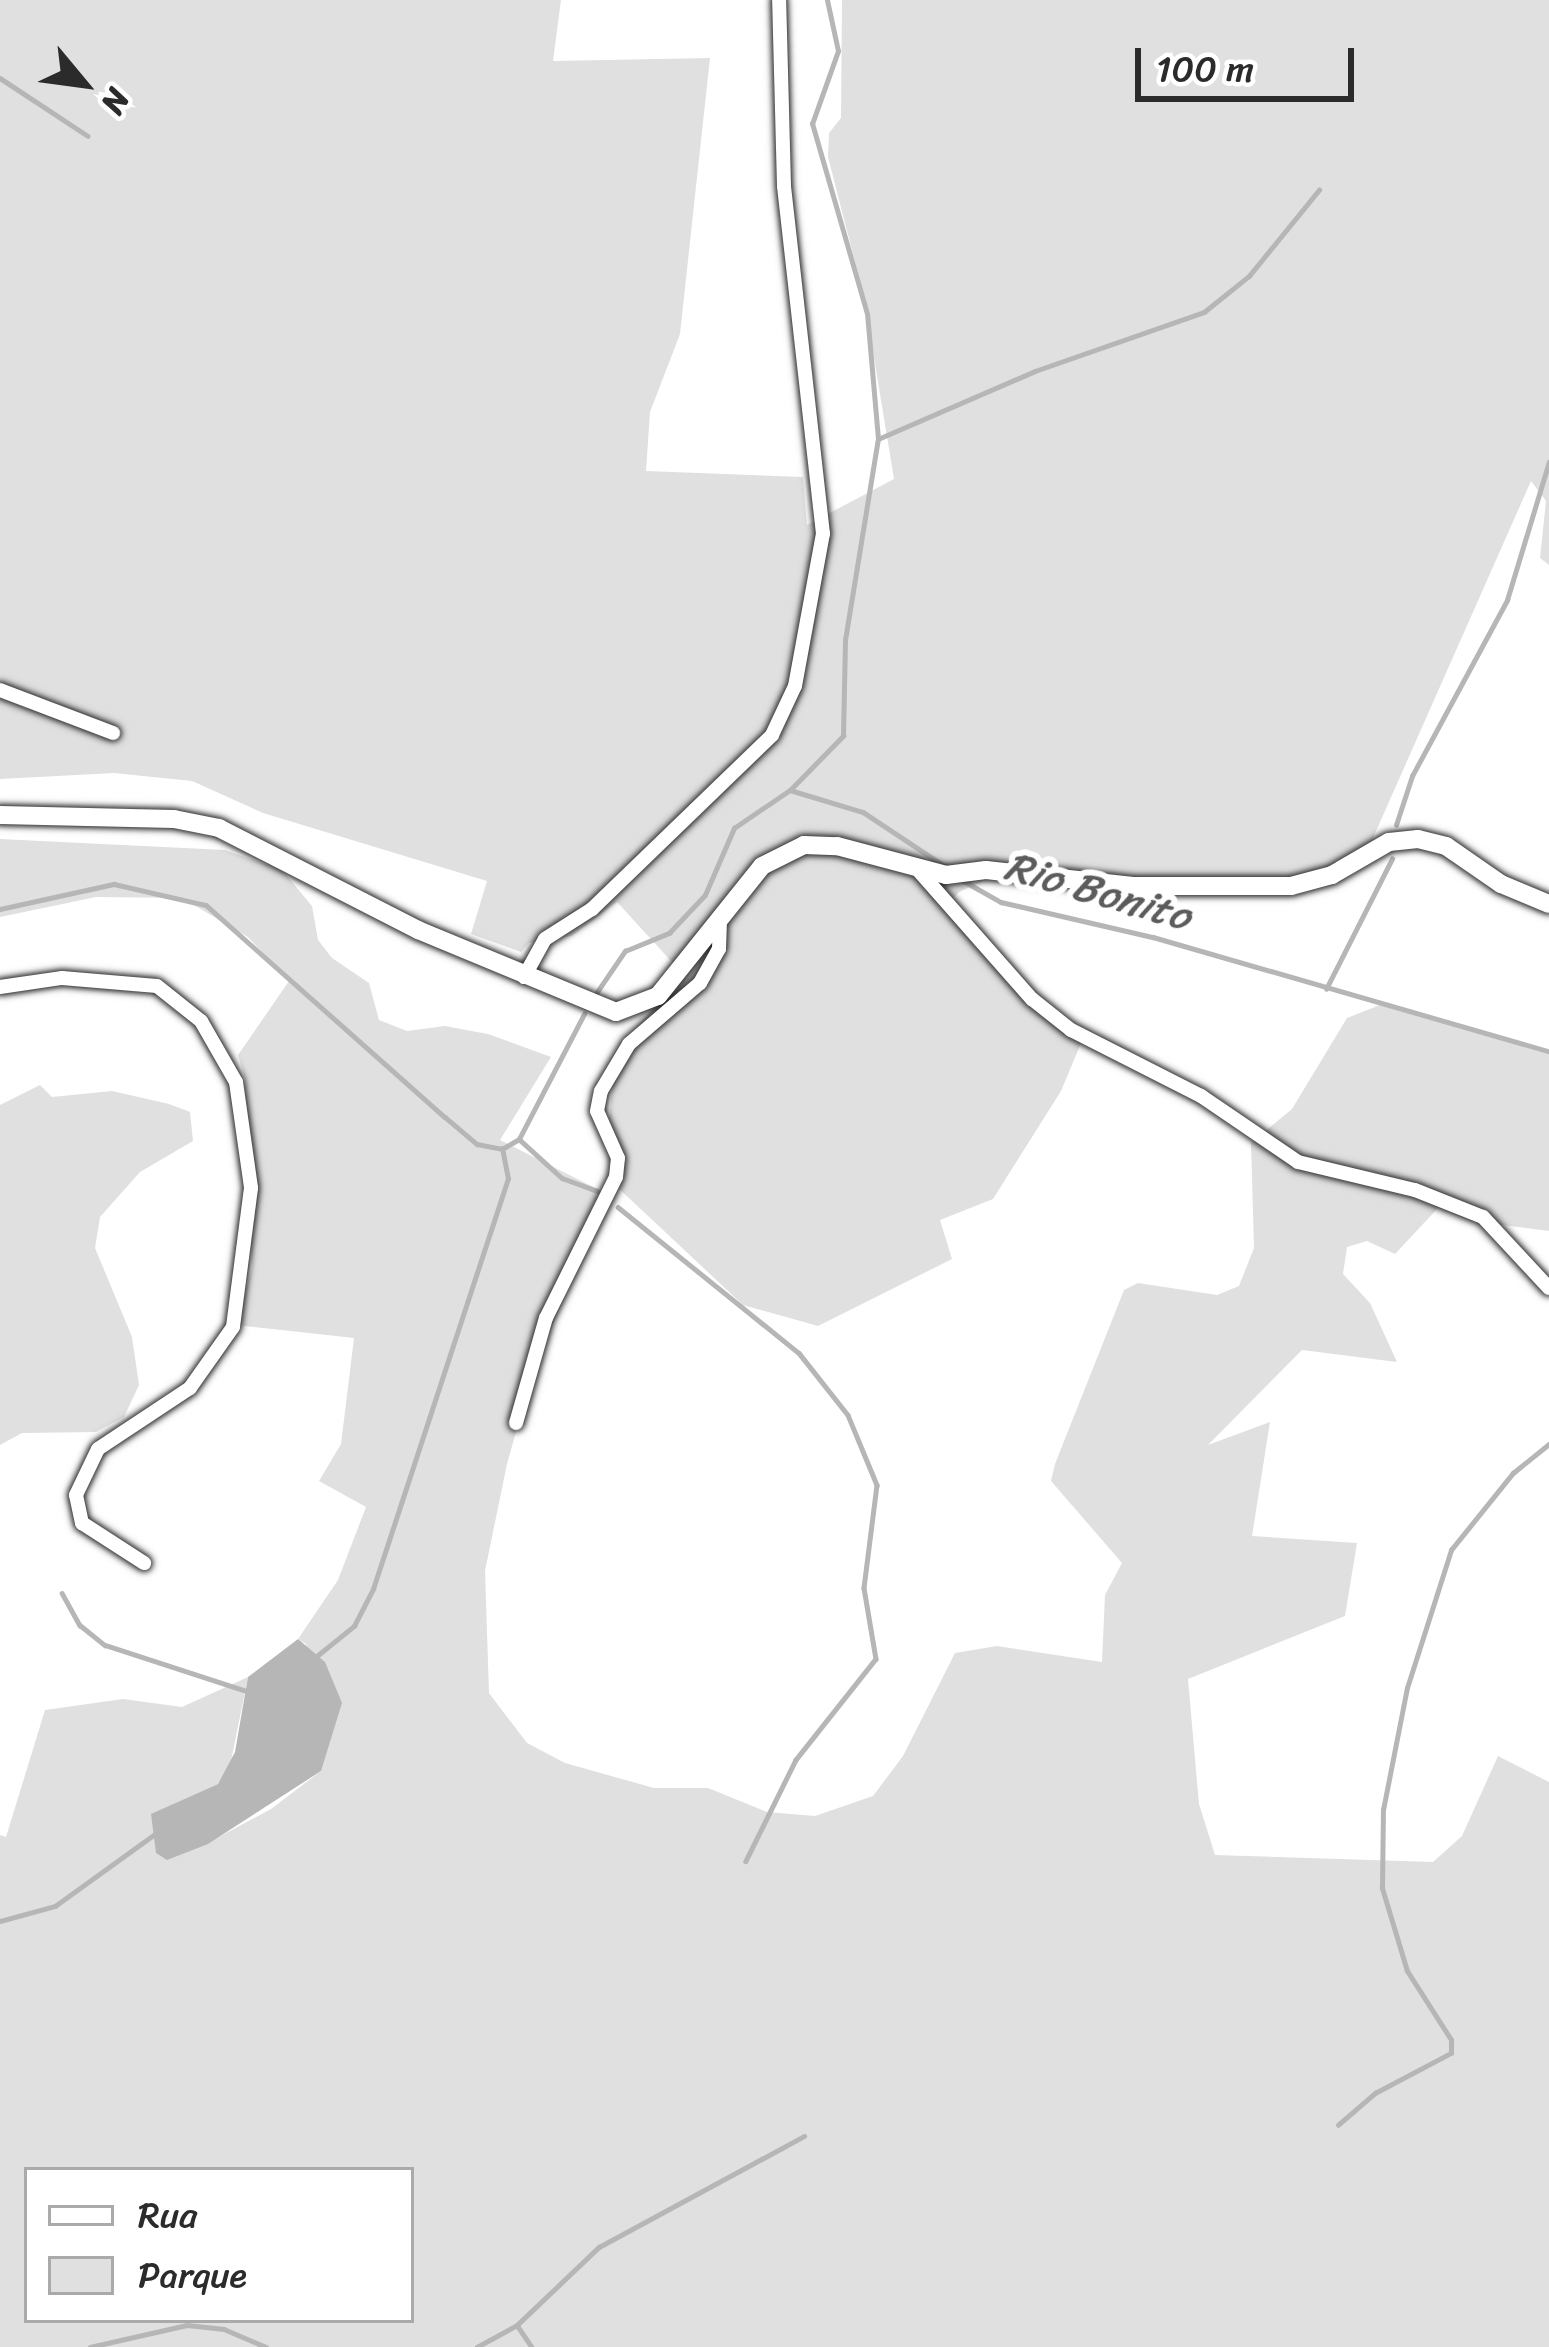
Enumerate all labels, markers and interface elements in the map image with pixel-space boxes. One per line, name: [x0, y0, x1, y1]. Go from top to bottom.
north arrow: [24, 24, 144, 144]
scale bar: [1141, 24, 1360, 98]
text: 100 m: [1156, 37, 1254, 101]
text: N: [85, 77, 146, 126]
water label: Rio Bonito: [999, 841, 1197, 941]
legend: [24, 2167, 414, 2323]
text: Rua: [138, 2183, 197, 2247]
text: Parque: [138, 2243, 247, 2307]

